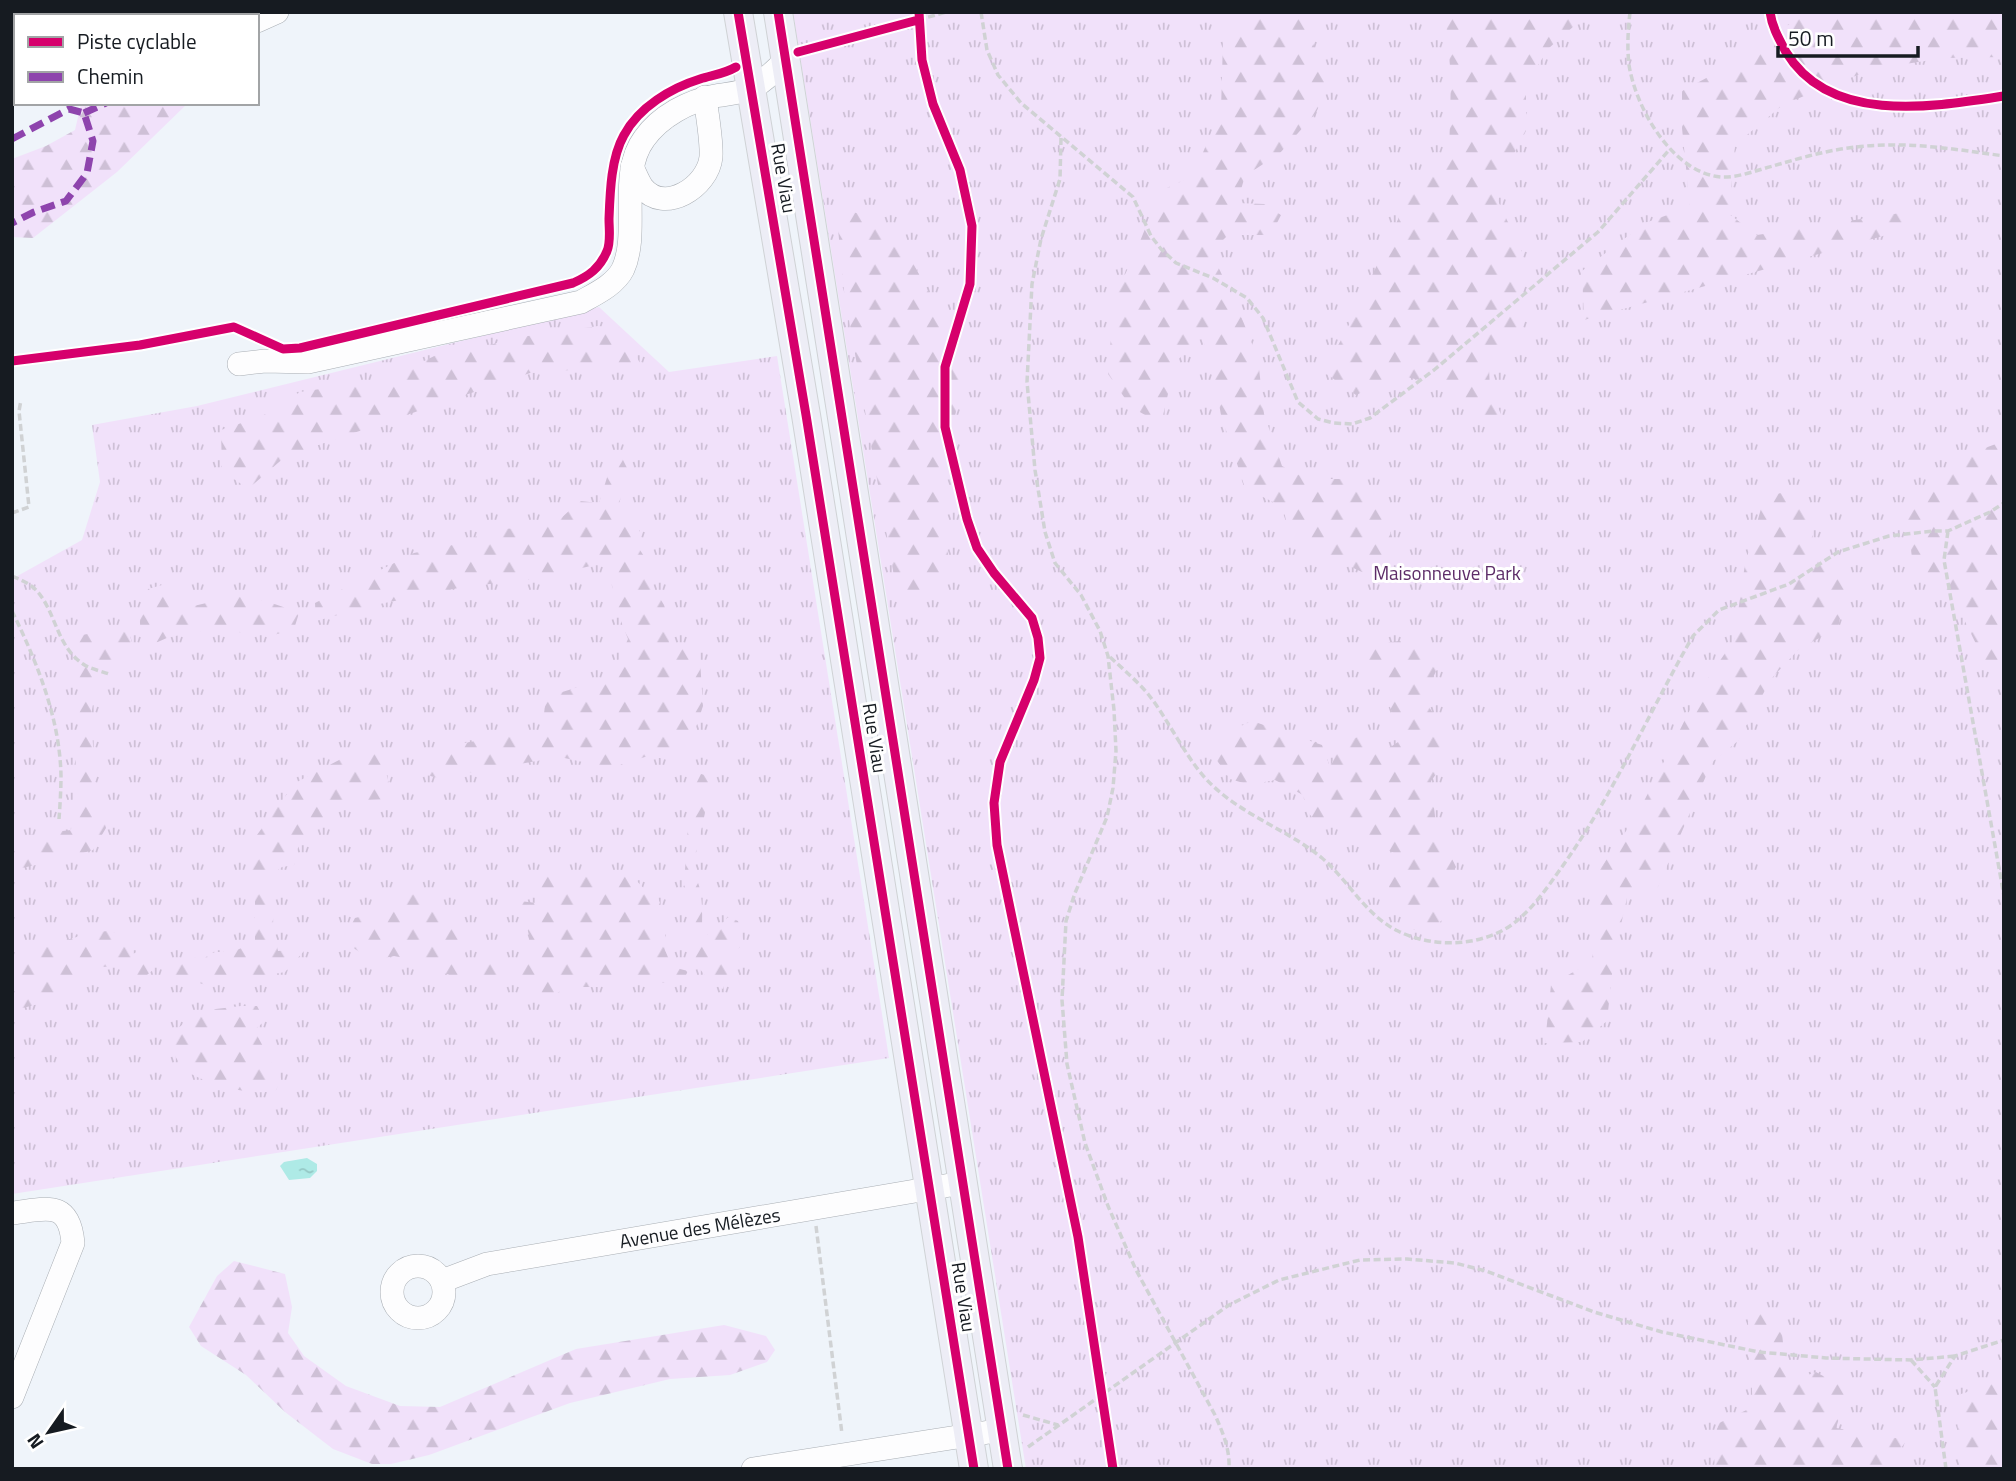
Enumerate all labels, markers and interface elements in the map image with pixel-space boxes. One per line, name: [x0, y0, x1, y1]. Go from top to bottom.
legend: [14, 14, 259, 105]
scale bar: [1778, 14, 1918, 58]
text: 50 m: [1788, 22, 1834, 54]
text: Piste cyclable: [77, 25, 197, 57]
text: Chemin: [77, 60, 144, 92]
street label: Rue Viau: [764, 141, 805, 215]
park label: Maisonneuve Park: [1373, 558, 1521, 587]
street label: Rue Viau: [856, 701, 895, 775]
street label: Avenue des Mélèzes: [617, 1199, 783, 1255]
street label: Rue Viau: [945, 1260, 984, 1334]
north arrow: [14, 1397, 84, 1467]
text: N: [19, 1428, 50, 1455]

